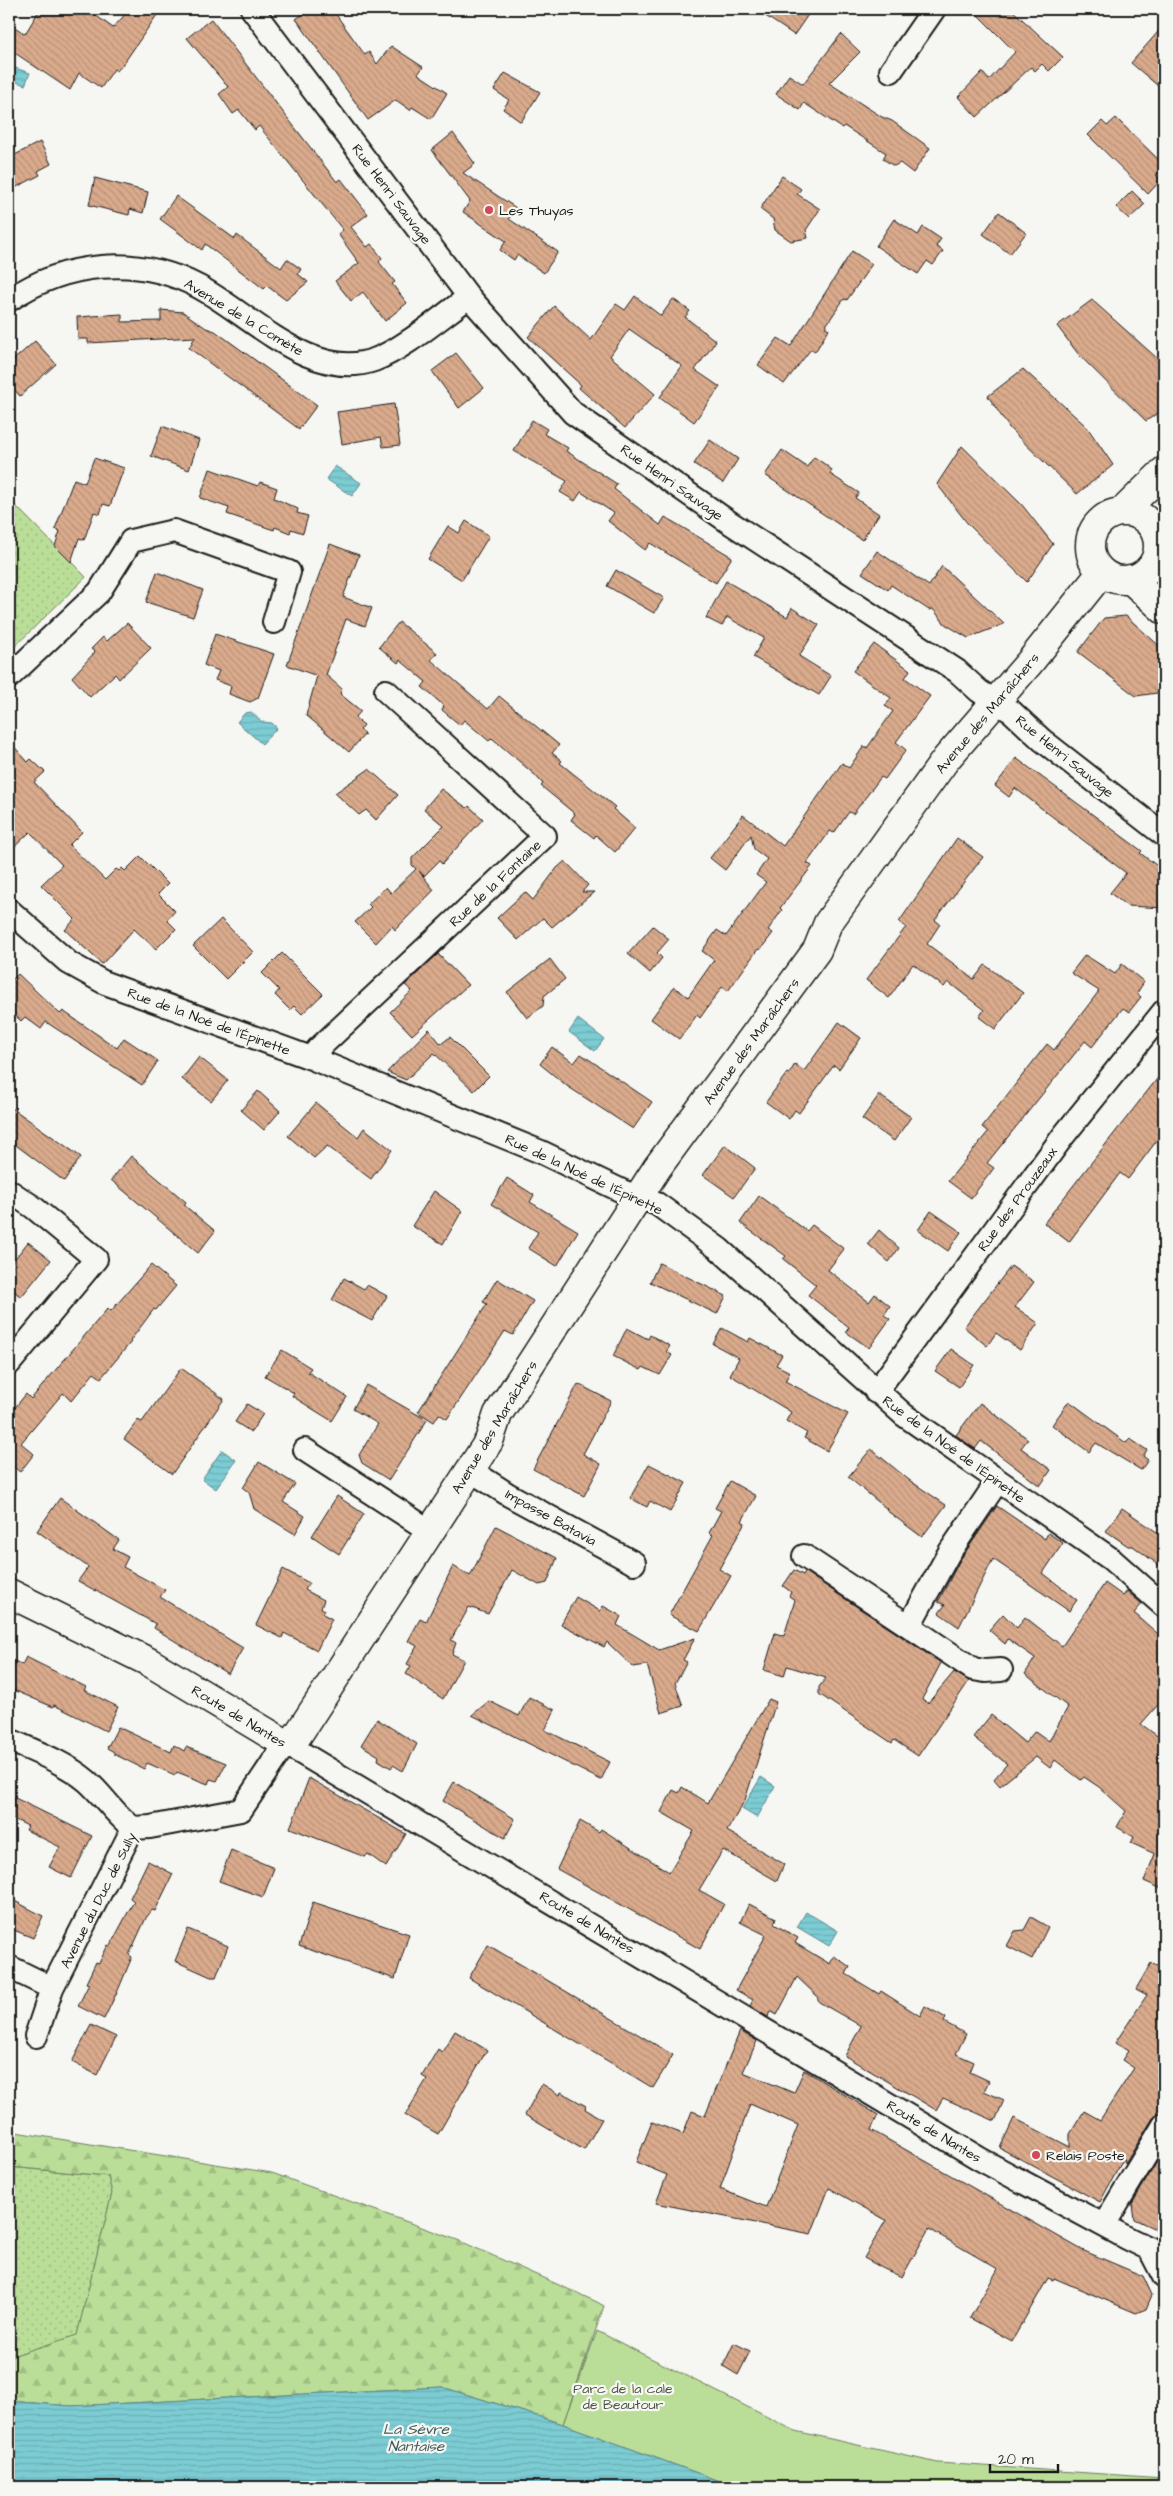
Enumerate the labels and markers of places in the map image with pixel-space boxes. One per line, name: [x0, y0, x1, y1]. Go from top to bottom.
place label: Les Thuyas: [499, 201, 574, 221]
marker: Les Thuyas: [483, 204, 495, 216]
place label: Relais Poste: [1046, 2146, 1125, 2166]
marker: Relais Poste: [1030, 2149, 1042, 2161]

